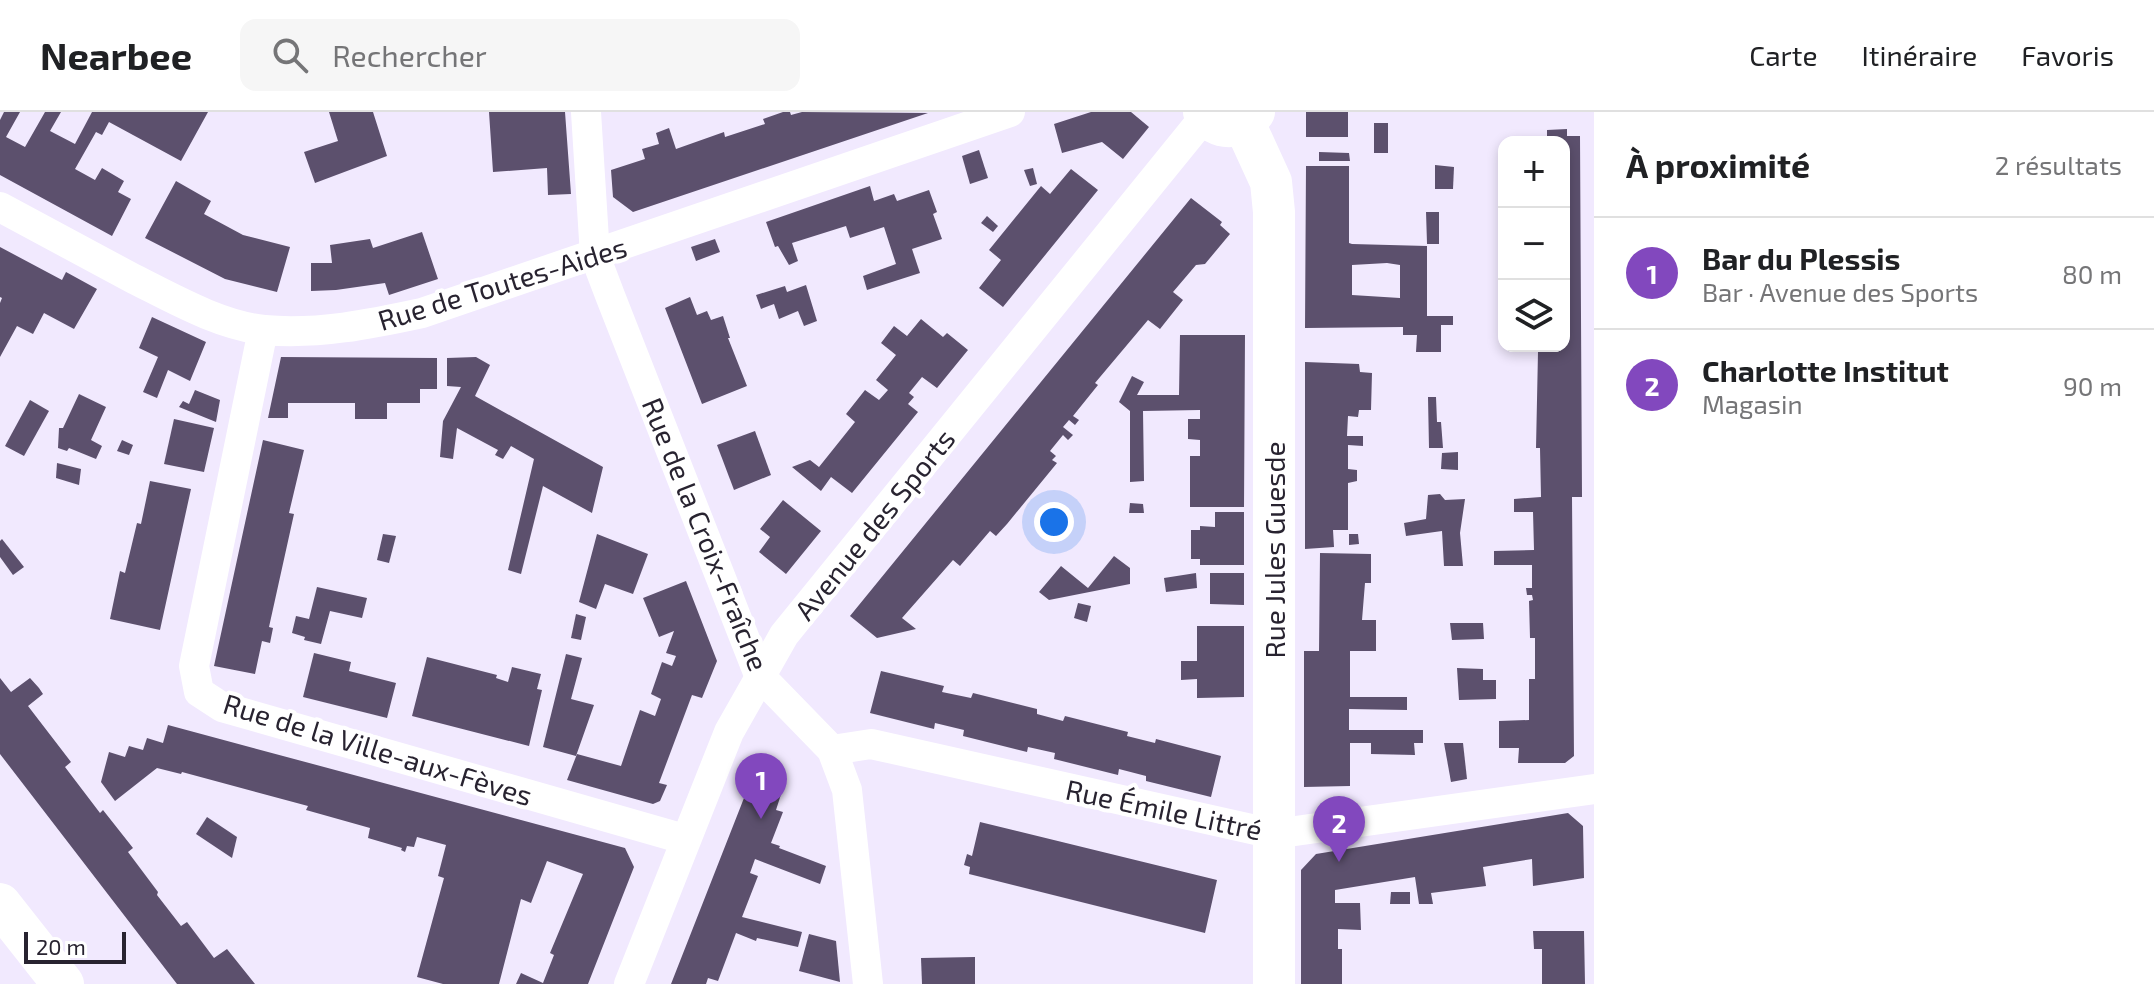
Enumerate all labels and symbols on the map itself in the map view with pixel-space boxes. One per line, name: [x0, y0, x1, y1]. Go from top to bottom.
street label: Rue de Toutes-Aides: [373, 229, 631, 337]
street label: Rue de la Croix-Fraîche: [636, 392, 776, 676]
street label: Avenue des Sports: [787, 422, 961, 626]
street label: Rue Jules Guesde: [1257, 441, 1291, 659]
your location: [1034, 502, 1074, 542]
street label: Rue de la Ville-aux-Fèves: [220, 686, 536, 812]
pin: 1: [735, 753, 787, 819]
street label: Rue Émile Littré: [1063, 772, 1265, 846]
pin: 2: [1313, 796, 1365, 862]
scale bar: [24, 928, 126, 964]

